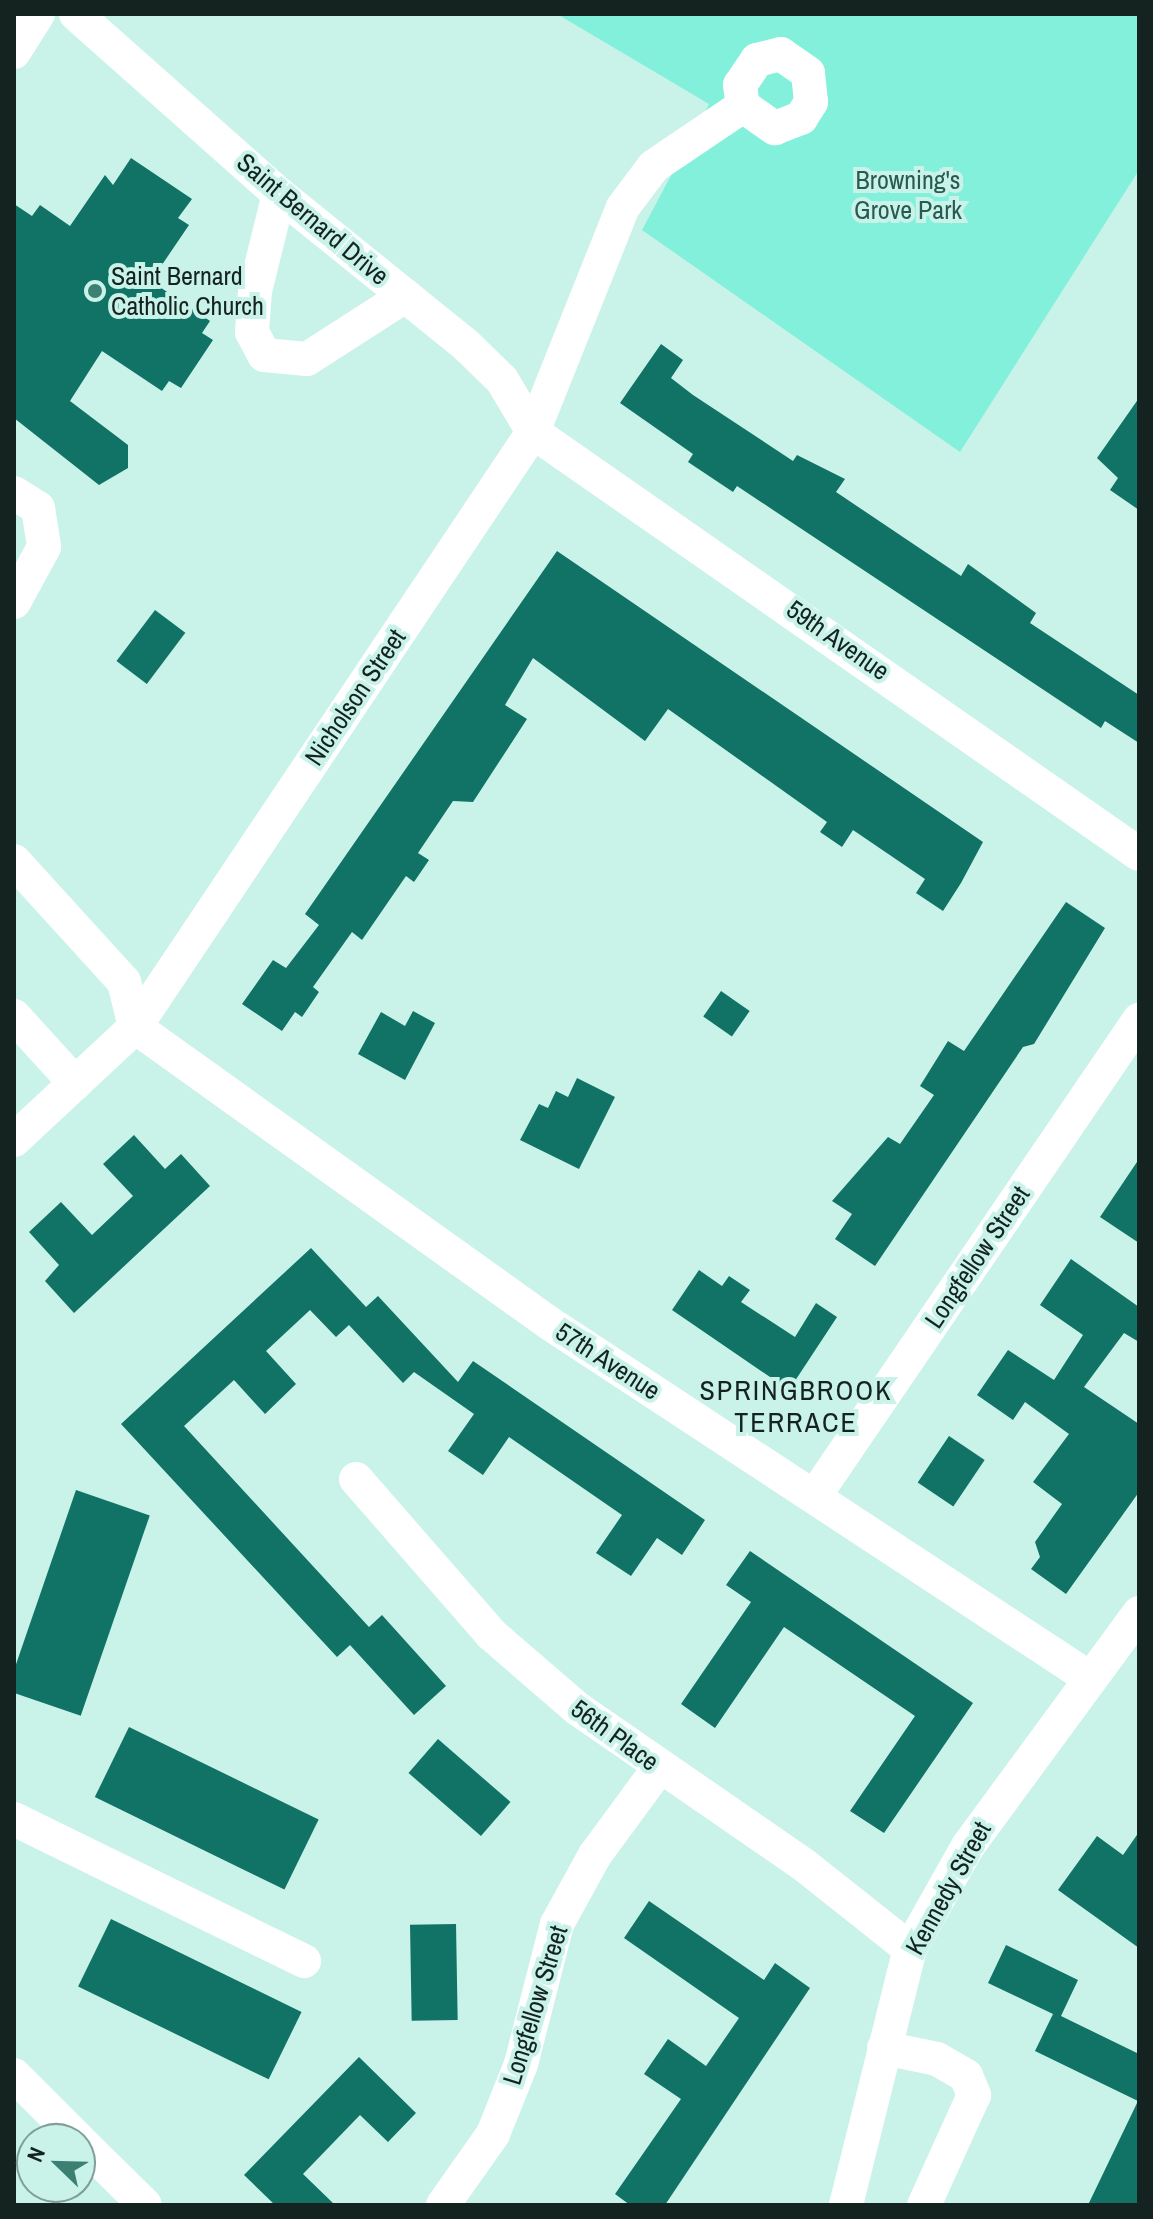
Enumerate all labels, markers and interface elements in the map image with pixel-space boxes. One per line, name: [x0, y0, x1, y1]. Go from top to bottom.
street label: Saint Bernard Drive: [231, 146, 395, 292]
park label: Browning's Grove Park: [854, 164, 962, 226]
place label: Saint Bernard Catholic Church: [111, 260, 264, 322]
marker: Saint Bernard Catholic Church: [86, 282, 104, 300]
street label: 59th Avenue: [780, 593, 896, 687]
street label: Nicholson Street: [298, 623, 412, 771]
street label: Longfellow Street: [918, 1180, 1036, 1334]
street label: 57th Avenue: [549, 1315, 667, 1407]
district label: SPRINGBROOK TERRACE: [700, 1373, 892, 1439]
street label: 56th Place: [565, 1693, 665, 1777]
street label: Kennedy Street: [899, 1816, 997, 1960]
street label: Longfellow Street: [496, 1922, 574, 2088]
north arrow: [16, 2123, 96, 2203]
text: N: [19, 2143, 52, 2166]

